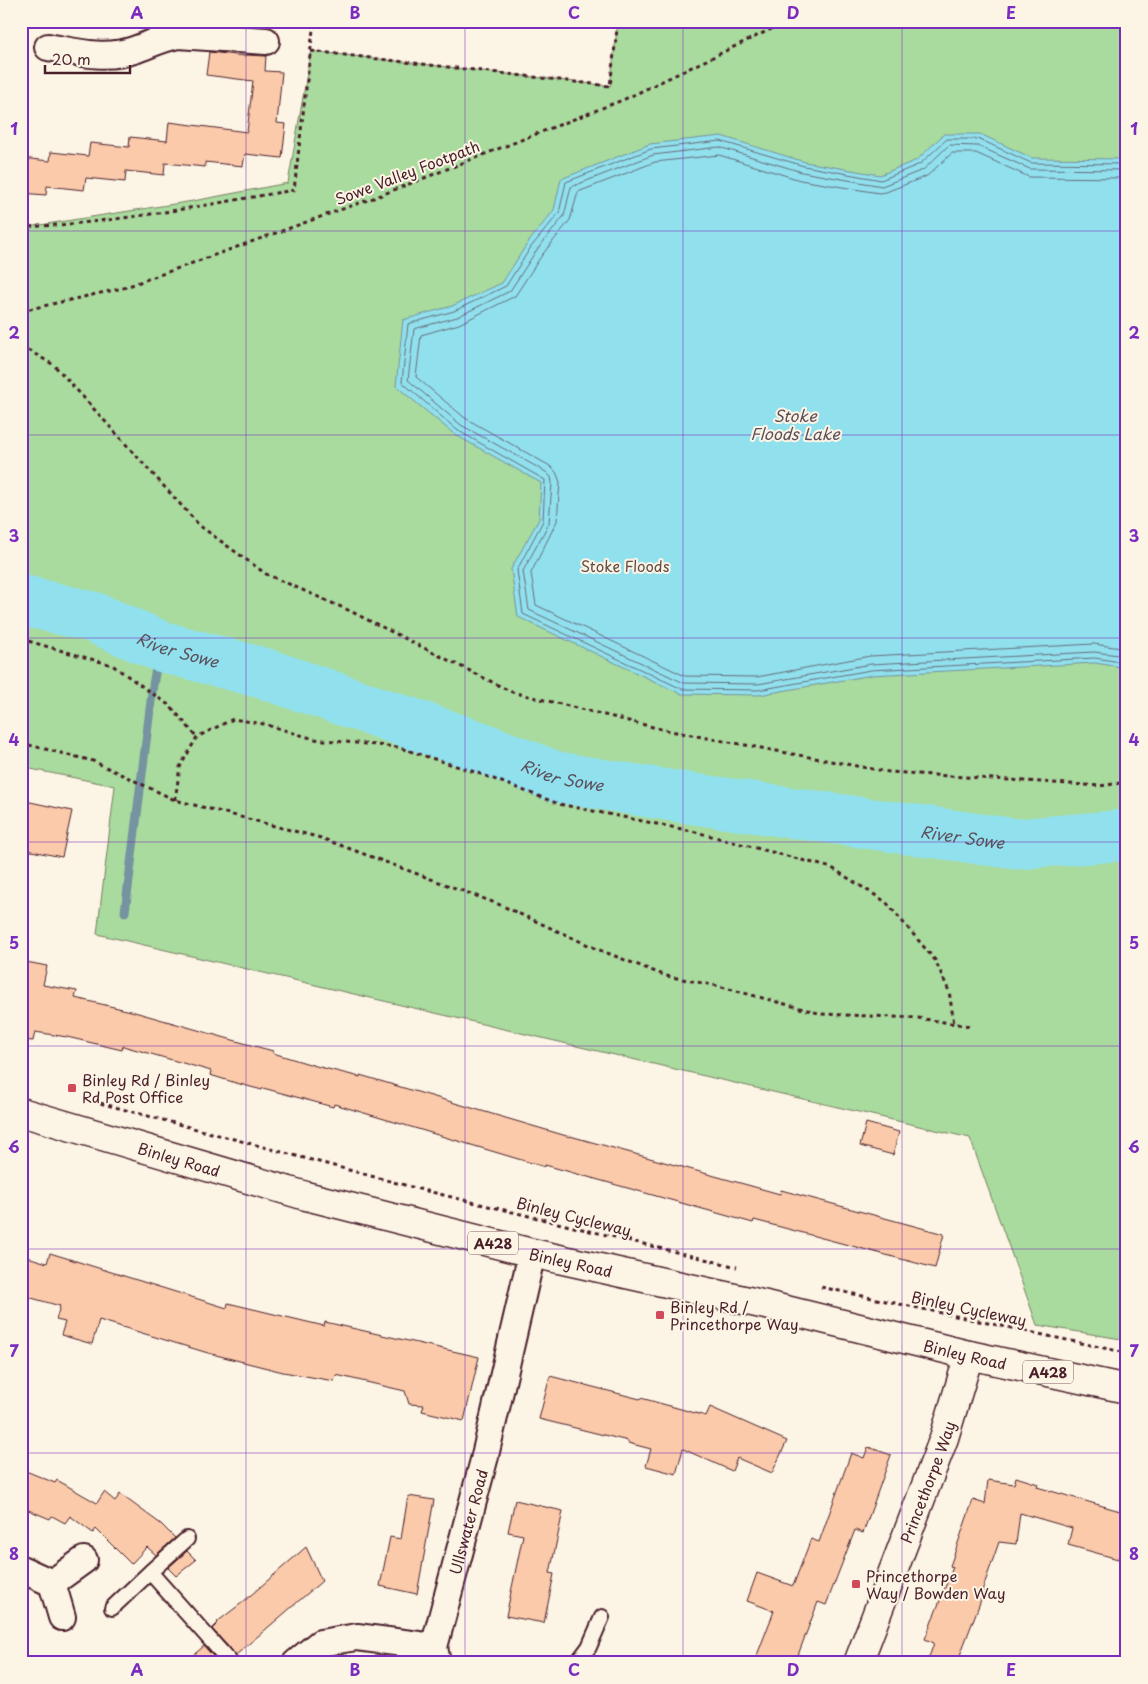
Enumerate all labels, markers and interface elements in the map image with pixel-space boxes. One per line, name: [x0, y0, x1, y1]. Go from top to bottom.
text: A: [131, 0, 144, 24]
text: B: [350, 0, 361, 24]
text: C: [568, 0, 580, 24]
text: D: [787, 0, 799, 24]
text: E: [1006, 0, 1016, 24]
scale bar: [45, 42, 130, 74]
text: 20 m: [52, 47, 91, 70]
text: 1: [10, 116, 18, 140]
text: 1: [1130, 116, 1138, 140]
street label: Sowe Valley Footpath: [331, 134, 483, 210]
text: 2: [8, 320, 20, 344]
text: 2: [1128, 320, 1140, 344]
water label: Stoke Floods Lake: [750, 403, 841, 445]
text: 3: [9, 523, 19, 547]
text: 3: [1129, 523, 1139, 547]
park label: Stoke Floods: [581, 554, 670, 577]
water label: River Sowe: [133, 625, 223, 673]
text: 4: [9, 727, 20, 751]
text: 4: [1129, 727, 1140, 751]
water label: River Sowe: [517, 752, 607, 797]
water label: River Sowe: [919, 819, 1007, 854]
text: 5: [9, 930, 19, 954]
text: 5: [1129, 930, 1139, 954]
place label: Binley Rd / Binley Rd Post Office: [82, 1068, 210, 1108]
marker: Binley Rd / Binley Rd Post Office: [66, 1082, 78, 1094]
text: 6: [8, 1134, 20, 1158]
text: 6: [1128, 1134, 1140, 1158]
street label: Binley Road: [135, 1136, 223, 1182]
street label: Binley Cycleway: [514, 1191, 634, 1241]
road number: A428: [468, 1232, 518, 1254]
street label: Binley Road: [527, 1241, 615, 1282]
street label: Binley Cycleway: [909, 1285, 1029, 1331]
place label: Binley Rd / Princethorpe Way: [670, 1295, 799, 1335]
marker: Binley Rd / Princethorpe Way: [654, 1309, 666, 1321]
street label: Binley Road: [921, 1333, 1009, 1374]
text: 7: [9, 1338, 19, 1362]
text: 7: [1129, 1338, 1139, 1362]
road number: A428: [1023, 1360, 1073, 1384]
street label: Princethorpe Way: [894, 1418, 960, 1546]
street label: Ullswater Road: [442, 1466, 493, 1577]
text: 8: [9, 1541, 19, 1565]
text: 8: [1129, 1541, 1139, 1565]
place label: Princethorpe Way / Bowden Way: [866, 1564, 1006, 1604]
marker: Princethorpe Way / Bowden Way: [850, 1578, 862, 1590]
text: A: [131, 1657, 144, 1681]
text: B: [350, 1657, 361, 1681]
text: C: [568, 1657, 580, 1681]
text: D: [787, 1657, 799, 1681]
text: E: [1006, 1657, 1016, 1681]

